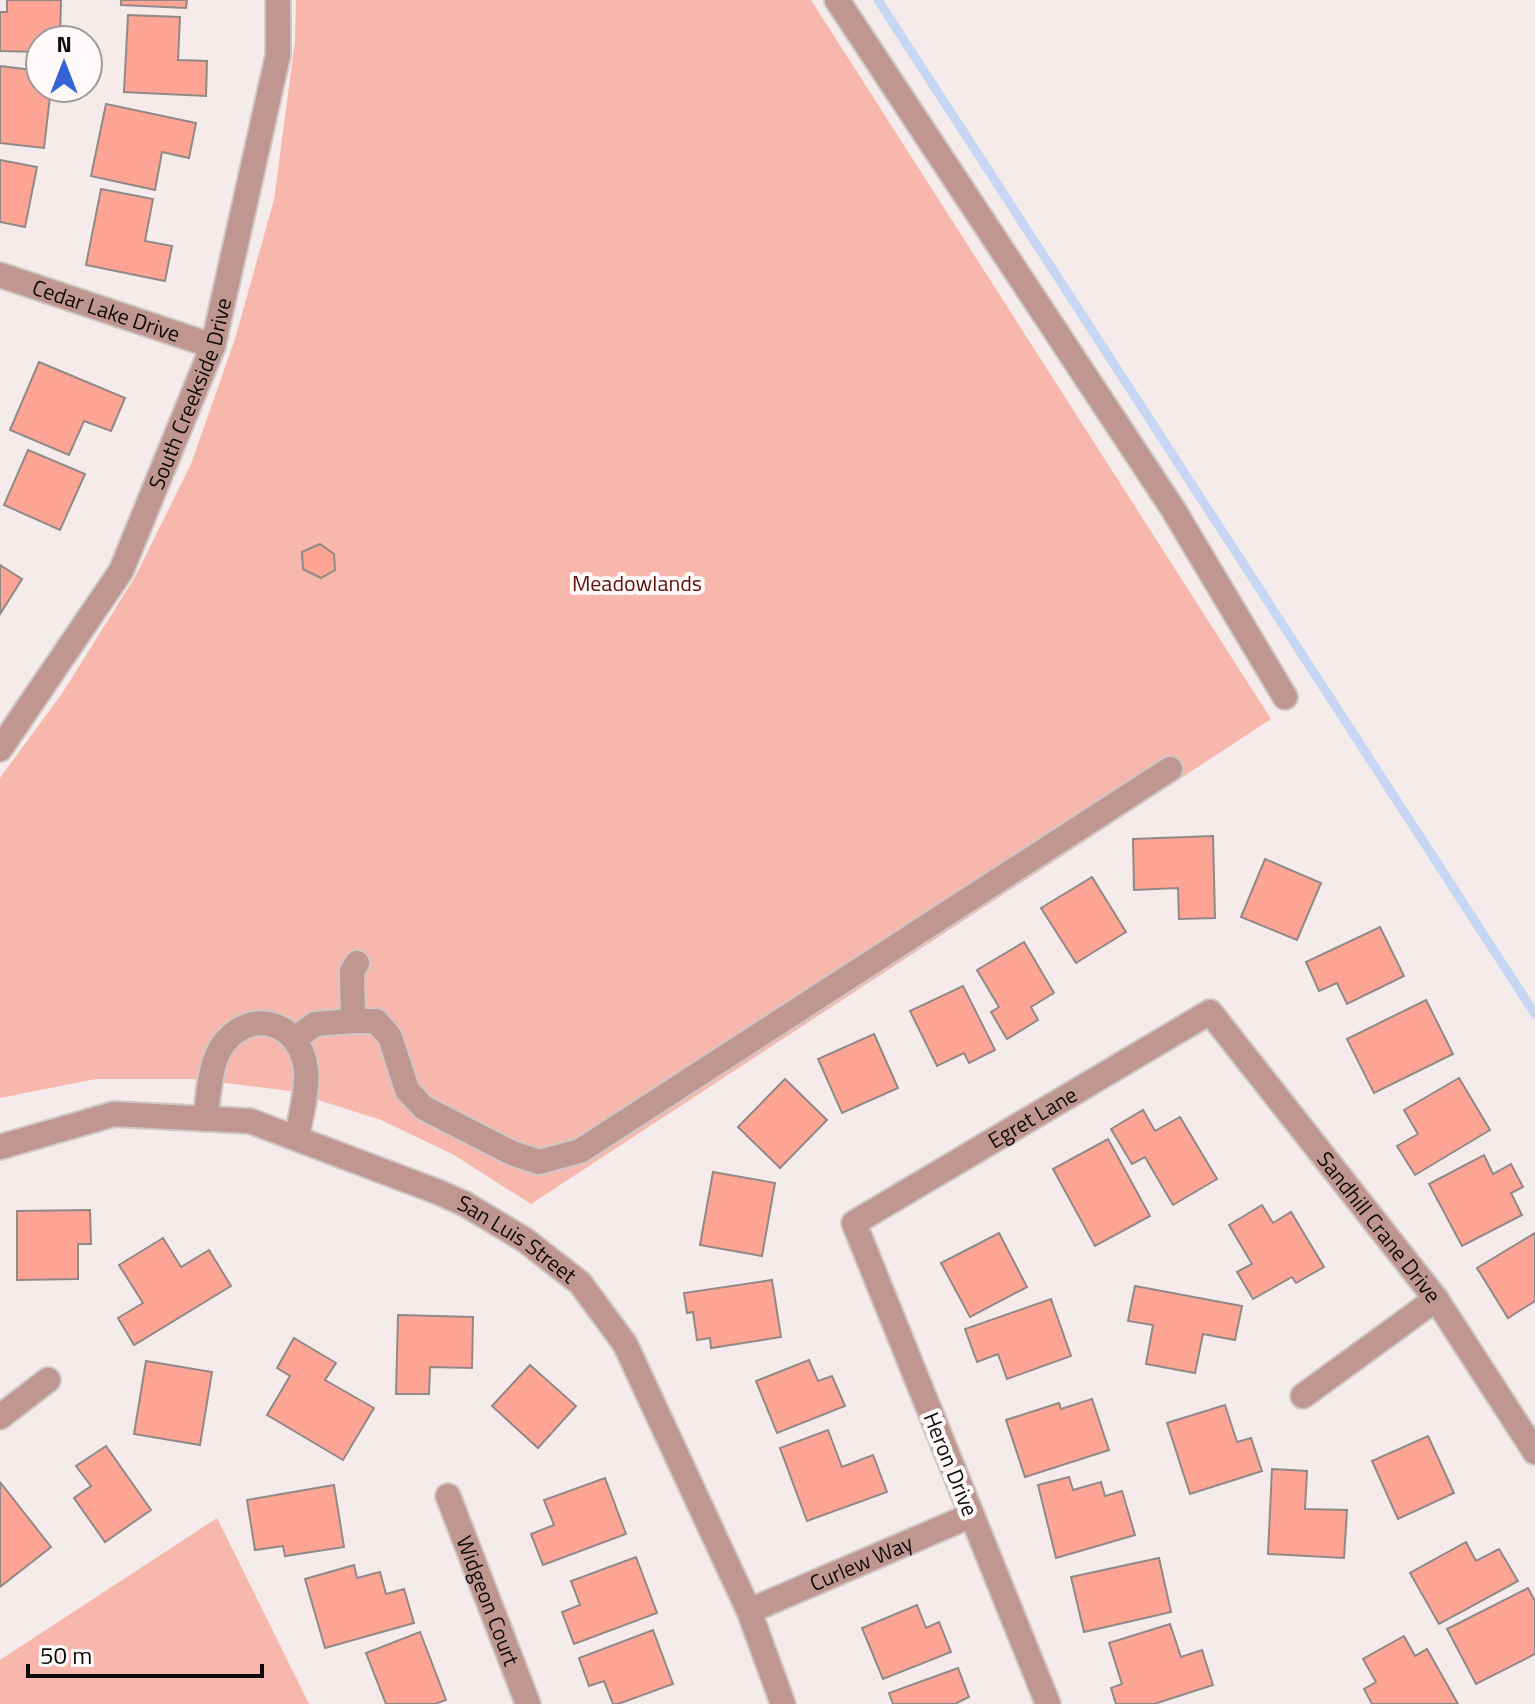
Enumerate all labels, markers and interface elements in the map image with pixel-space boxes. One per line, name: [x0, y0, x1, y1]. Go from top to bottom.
north arrow: [24, 24, 104, 104]
text: N: [56, 27, 72, 61]
street label: Cedar Lake Drive: [28, 270, 185, 351]
street label: South Creekside Drive: [139, 294, 240, 495]
park label: Meadowlands: [572, 566, 702, 600]
street label: Egret Lane: [981, 1077, 1084, 1157]
street label: Sandhill Crane Drive: [1309, 1144, 1450, 1310]
street label: San Luis Street: [452, 1186, 584, 1292]
street label: Heron Drive: [915, 1407, 987, 1521]
street label: Curlew Way: [804, 1525, 918, 1600]
street label: Widgeon Court: [448, 1530, 529, 1671]
scale bar: [28, 1628, 262, 1678]
text: 50 m: [40, 1637, 92, 1673]

